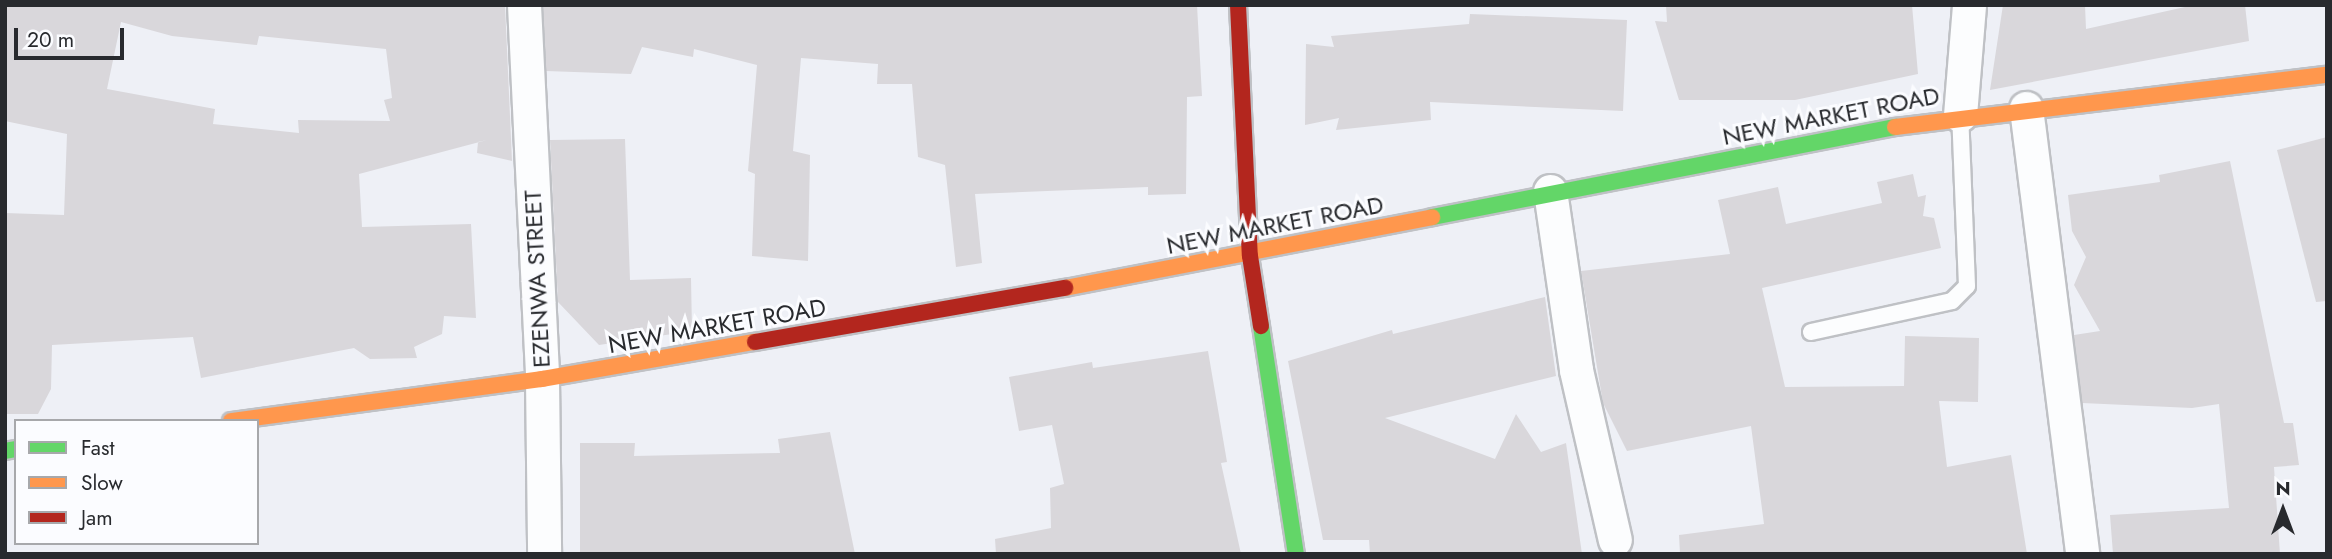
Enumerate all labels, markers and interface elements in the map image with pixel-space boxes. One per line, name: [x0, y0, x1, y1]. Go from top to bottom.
scale bar: [18, 14, 128, 58]
text: 20 m: [27, 25, 74, 55]
street label: NEW MARKET ROAD: [1720, 81, 1942, 151]
street label: EZENWA STREET: [518, 189, 556, 369]
street label: NEW MARKET ROAD: [1164, 190, 1386, 260]
street label: NEW MARKET ROAD: [606, 293, 828, 359]
legend: [14, 419, 259, 545]
text: Fast: [81, 433, 114, 463]
text: Slow: [81, 468, 123, 498]
north arrow: [2248, 475, 2318, 545]
text: N: [2275, 475, 2291, 502]
text: Jam: [81, 503, 113, 533]

